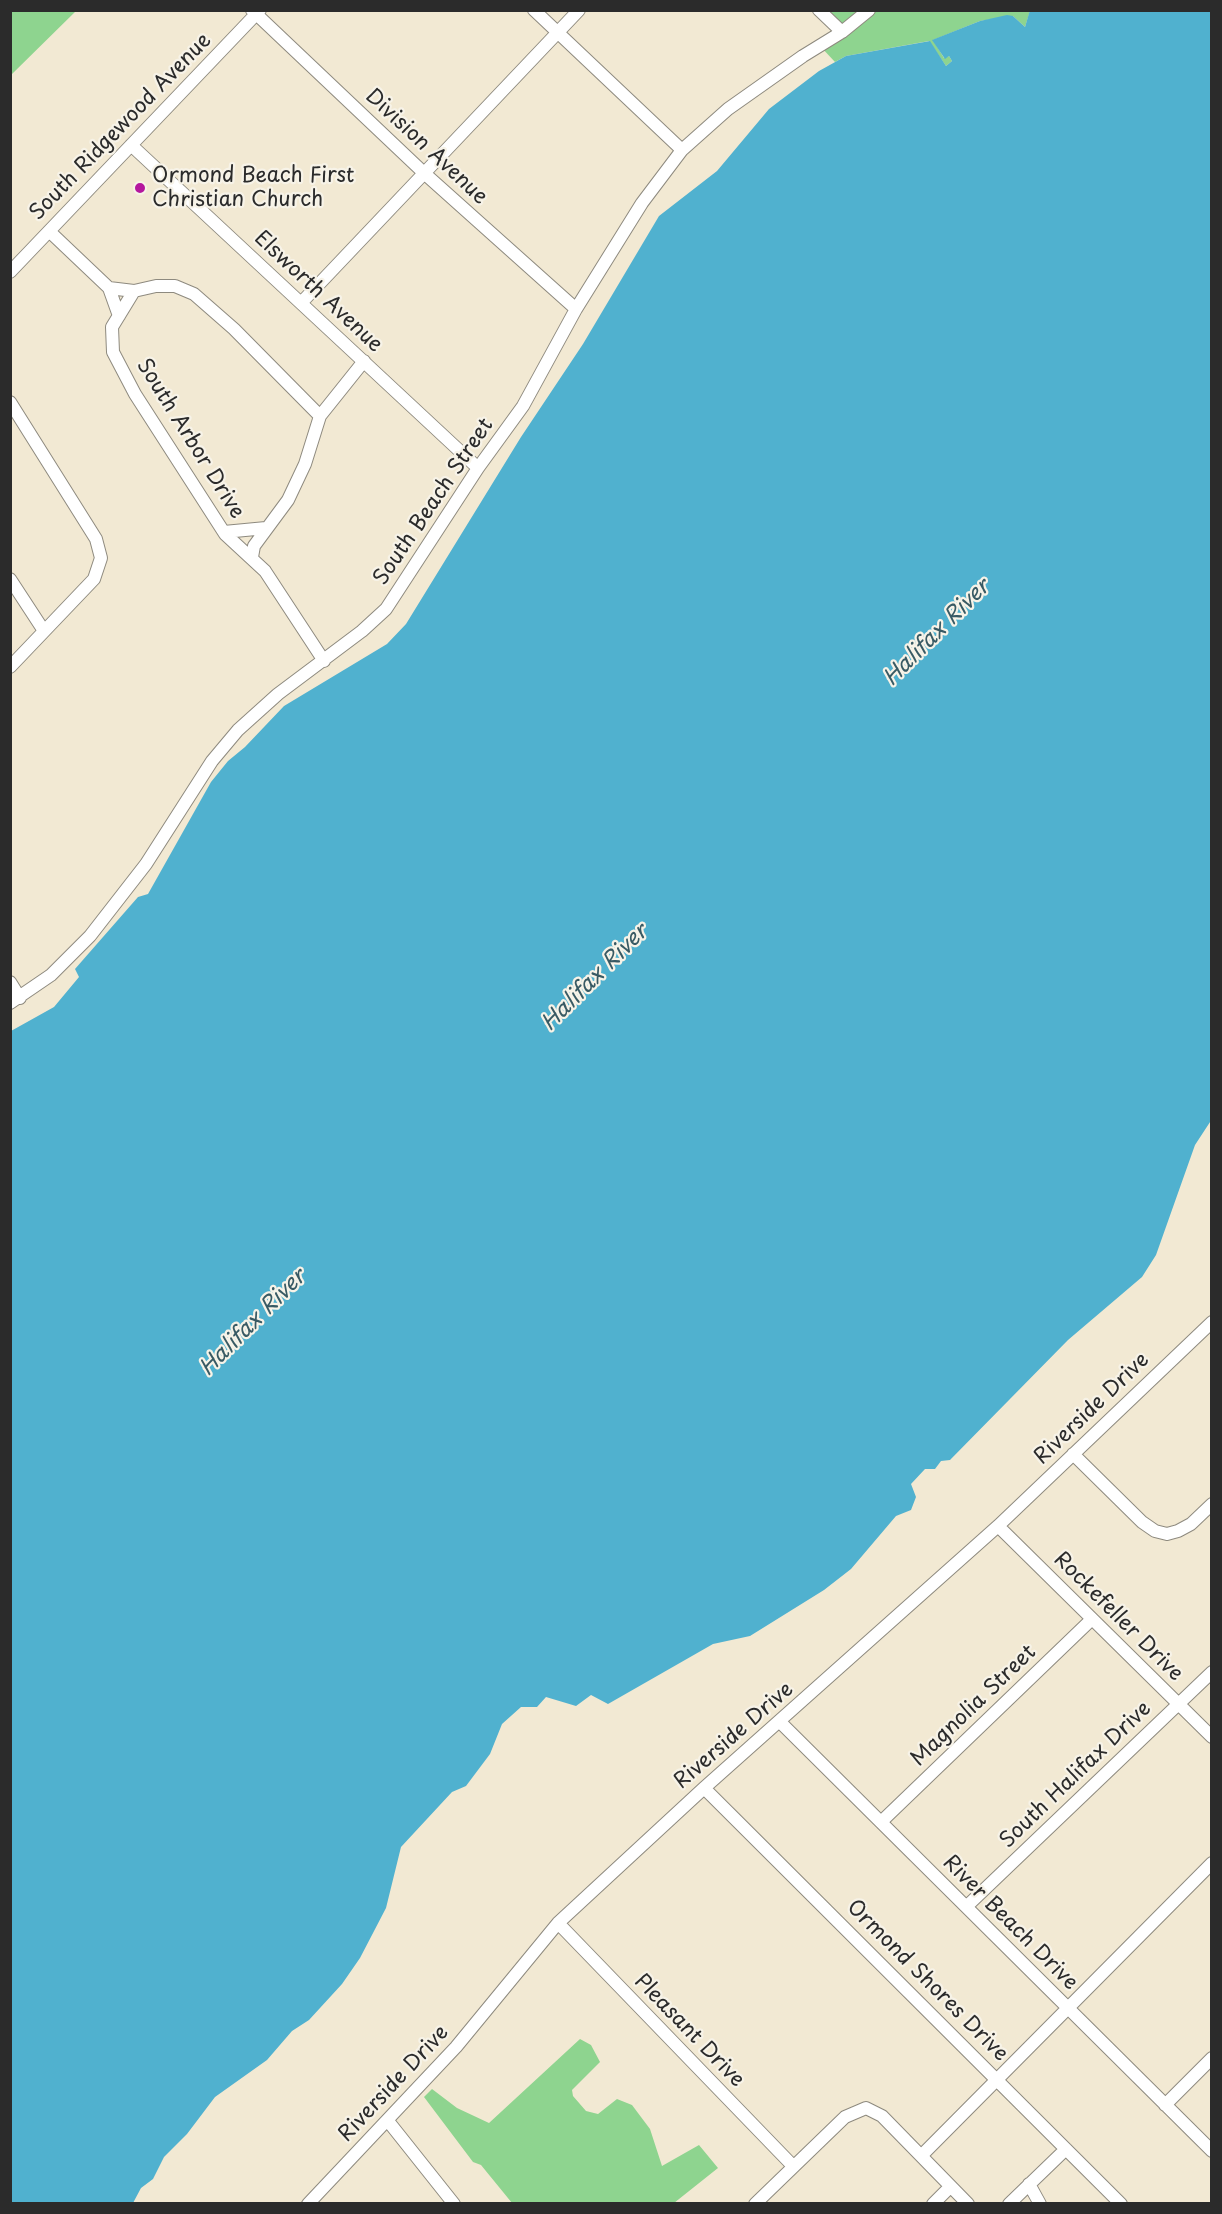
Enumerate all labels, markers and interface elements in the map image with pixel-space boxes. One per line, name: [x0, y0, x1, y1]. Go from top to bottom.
street label: South Ridgewood Avenue: [25, 28, 217, 226]
street label: Division Avenue: [360, 84, 492, 210]
place label: Ormond Beach First Christian Church: [152, 163, 354, 213]
marker: Ormond Beach First Christian Church: [133, 181, 147, 195]
street label: Elsworth Avenue: [249, 226, 387, 358]
street label: South Arbor Drive: [131, 355, 249, 523]
street label: South Beach Street: [369, 414, 499, 590]
water label: Halifax River: [878, 574, 996, 692]
water label: Halifax River: [536, 919, 654, 1037]
water label: Halifax River: [194, 1264, 312, 1382]
street label: Riverside Drive: [1029, 1348, 1155, 1470]
street label: Rockefeller Drive: [1048, 1547, 1188, 1687]
street label: Magnolia Street: [906, 1640, 1042, 1772]
street label: Riverside Drive: [669, 1677, 799, 1795]
street label: South Halifax Drive: [995, 1696, 1157, 1854]
street label: River Beach Drive: [937, 1850, 1083, 1996]
street label: Ormond Shores Drive: [841, 1895, 1013, 2067]
street label: Pleasant Drive: [629, 1969, 749, 2093]
street label: Riverside Drive: [334, 2021, 454, 2147]

